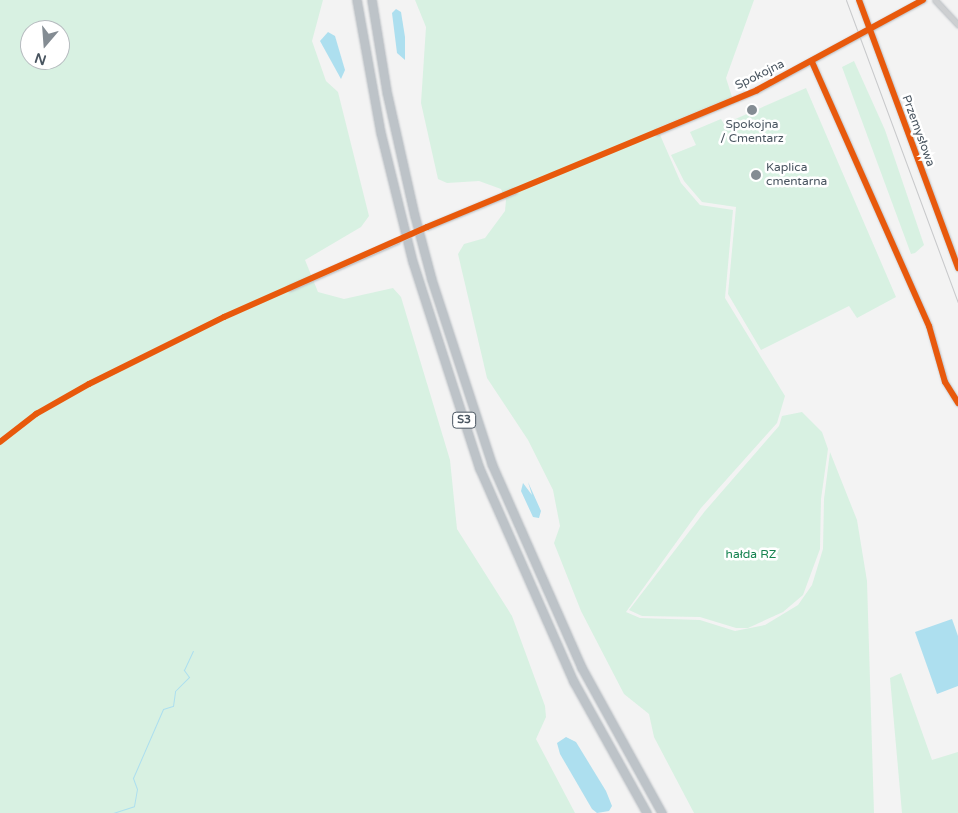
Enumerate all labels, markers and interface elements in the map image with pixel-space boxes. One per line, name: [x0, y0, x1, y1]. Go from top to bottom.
north arrow: [20, 20, 70, 70]
text: N: [33, 49, 48, 69]
street label: Spokojna: [733, 57, 787, 93]
street label: Przemysłowa: [898, 93, 938, 169]
marker: Spokojna / Cmentarz: [746, 104, 758, 116]
place label: Spokojna / Cmentarz: [720, 118, 784, 146]
place label: Kaplica cmentarna: [766, 161, 827, 189]
marker: Kaplica cmentarna: [750, 169, 762, 181]
road number: S3: [452, 412, 476, 428]
park label: hałda RZ: [726, 548, 776, 562]

